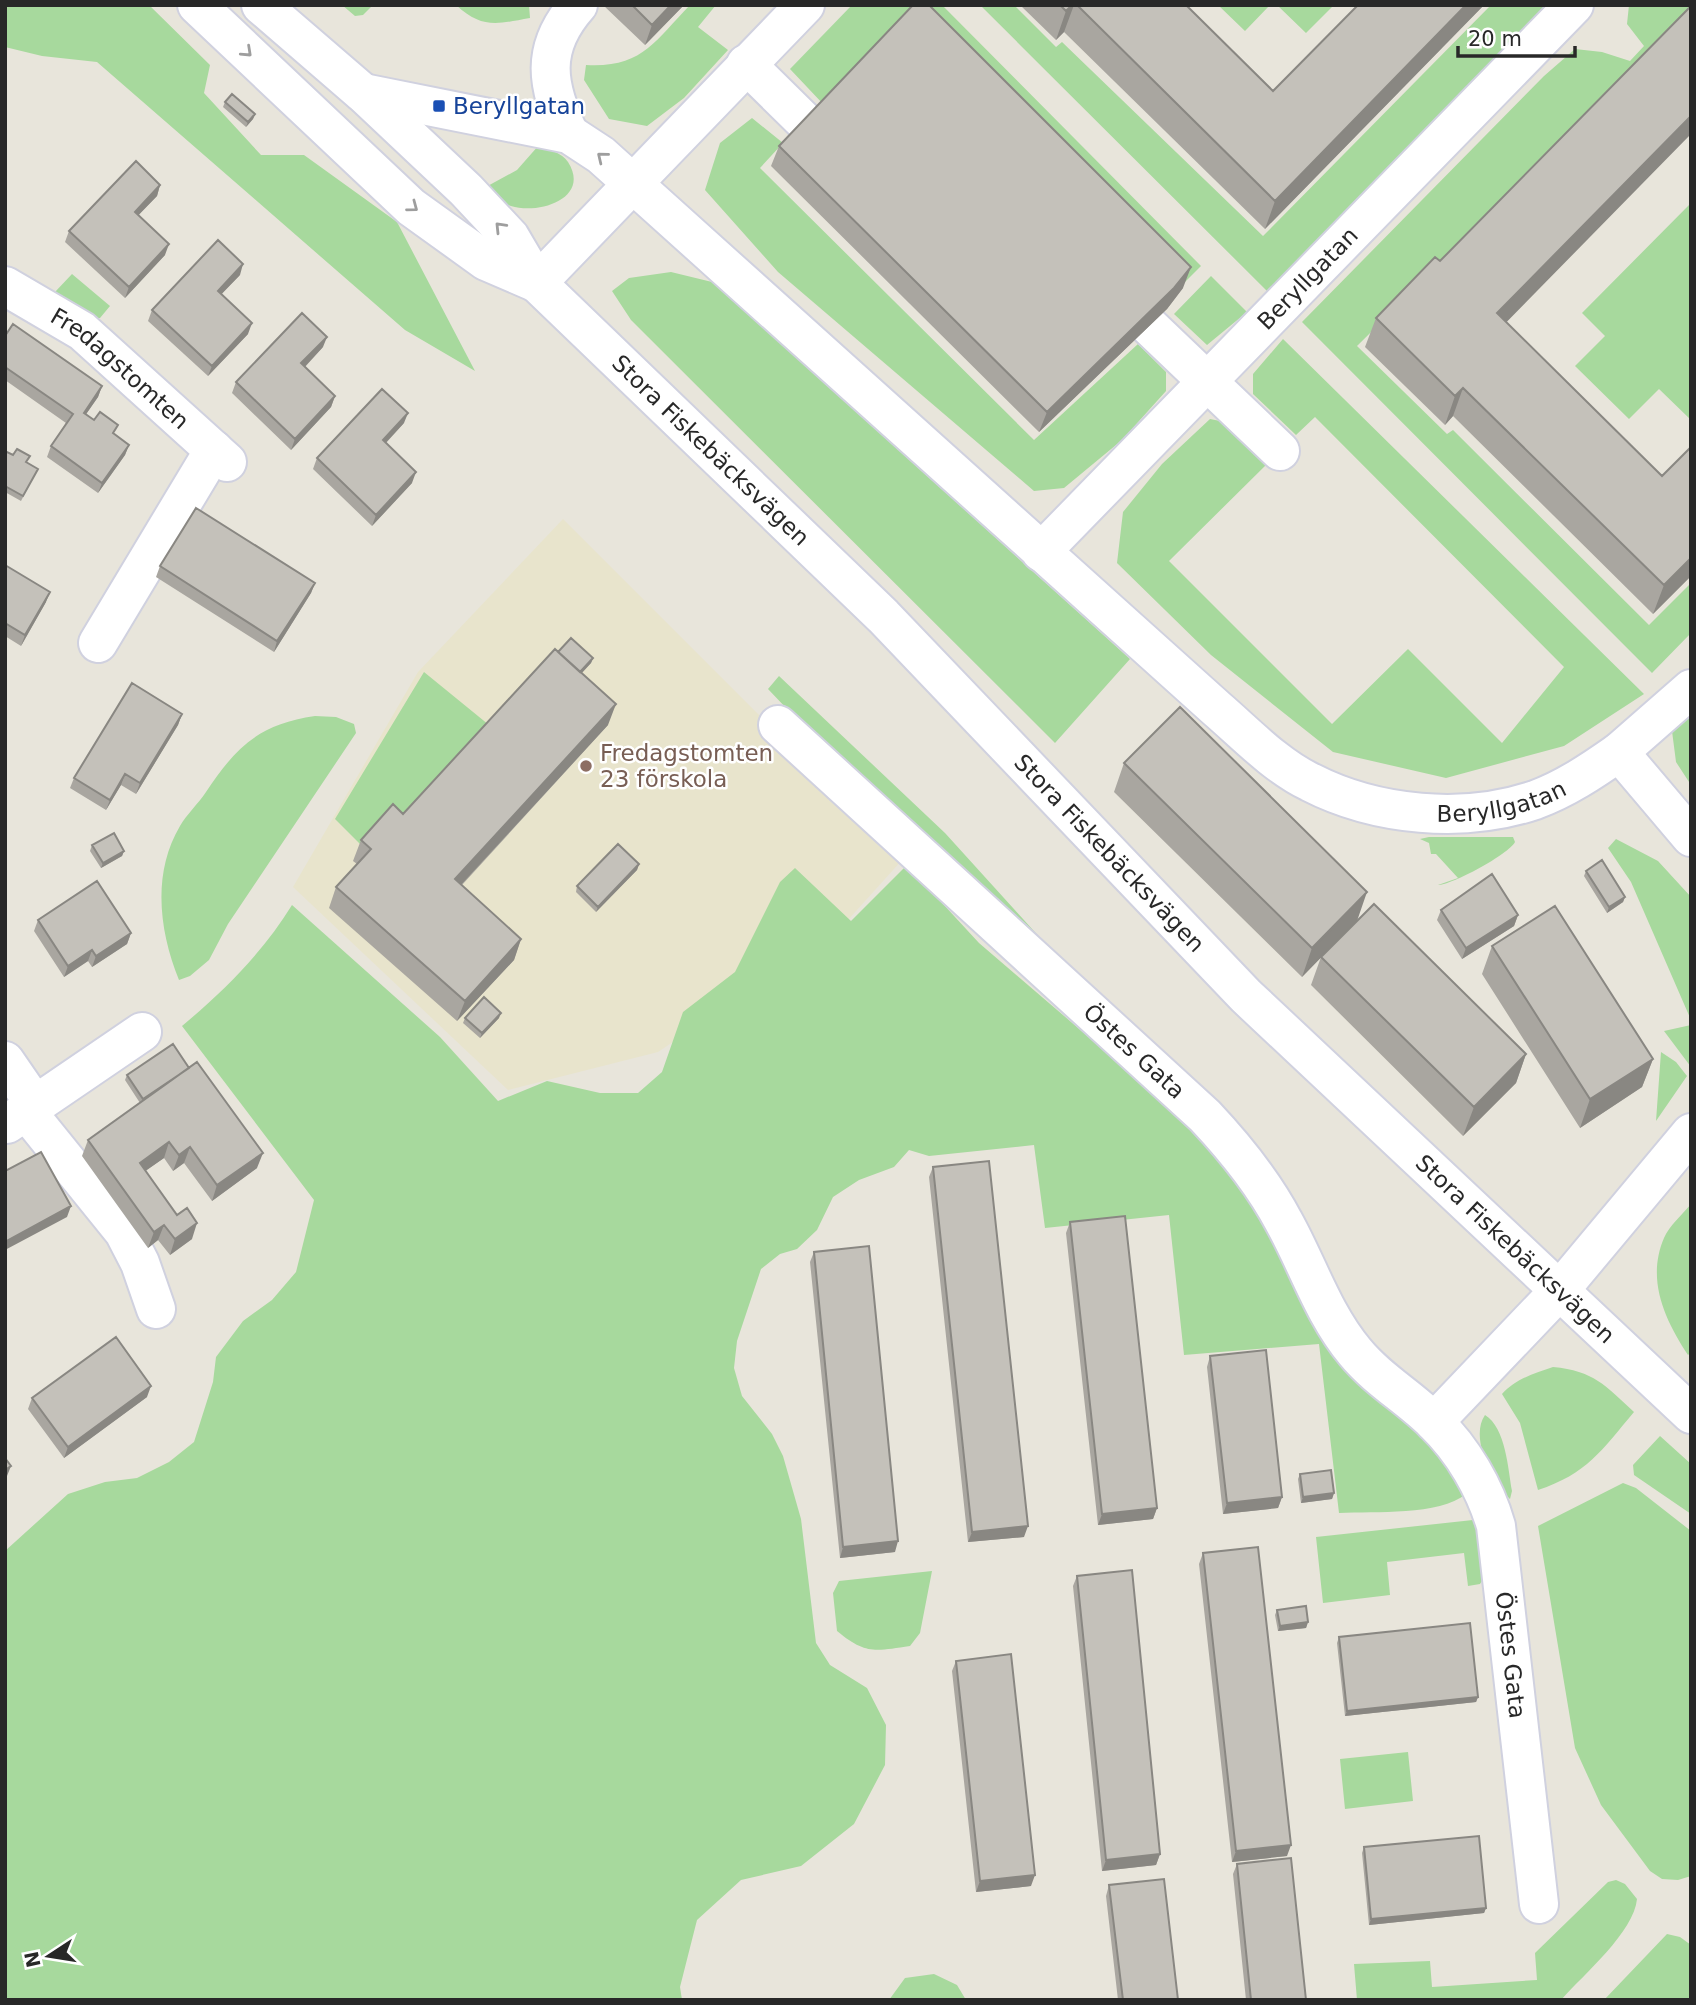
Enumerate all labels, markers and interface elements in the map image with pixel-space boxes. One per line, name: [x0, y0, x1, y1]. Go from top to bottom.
scale bar: [1458, 14, 1575, 58]
text: 20 m: [1468, 27, 1522, 51]
one-way arrow: [239, 44, 252, 57]
place label: Beryllgatan: [453, 93, 585, 119]
marker: Beryllgatan: [431, 98, 447, 114]
one-way arrow: [597, 153, 610, 165]
one-way arrow: [406, 199, 418, 211]
one-way arrow: [495, 222, 508, 235]
street label: Beryllgatan: [1252, 222, 1363, 335]
street label: Fredagstomten: [46, 303, 194, 434]
street label: Stora Fiskebäcksvägen: [607, 350, 814, 551]
place label: Fredagstomten 23 förskola: [600, 740, 773, 792]
street label: Stora Fiskebäcksvägen: [1009, 749, 1210, 957]
marker: Fredagstomten 23 förskola: [578, 758, 594, 774]
street label: Beryllgatan: [1436, 775, 1570, 827]
street label: Östes Gata: [1078, 998, 1190, 1104]
street label: Stora Fiskebäcksvägen: [1410, 1149, 1620, 1348]
street label: Östes Gata: [1491, 1590, 1531, 1720]
north arrow: [14, 1921, 84, 1991]
text: N: [20, 1949, 45, 1970]

